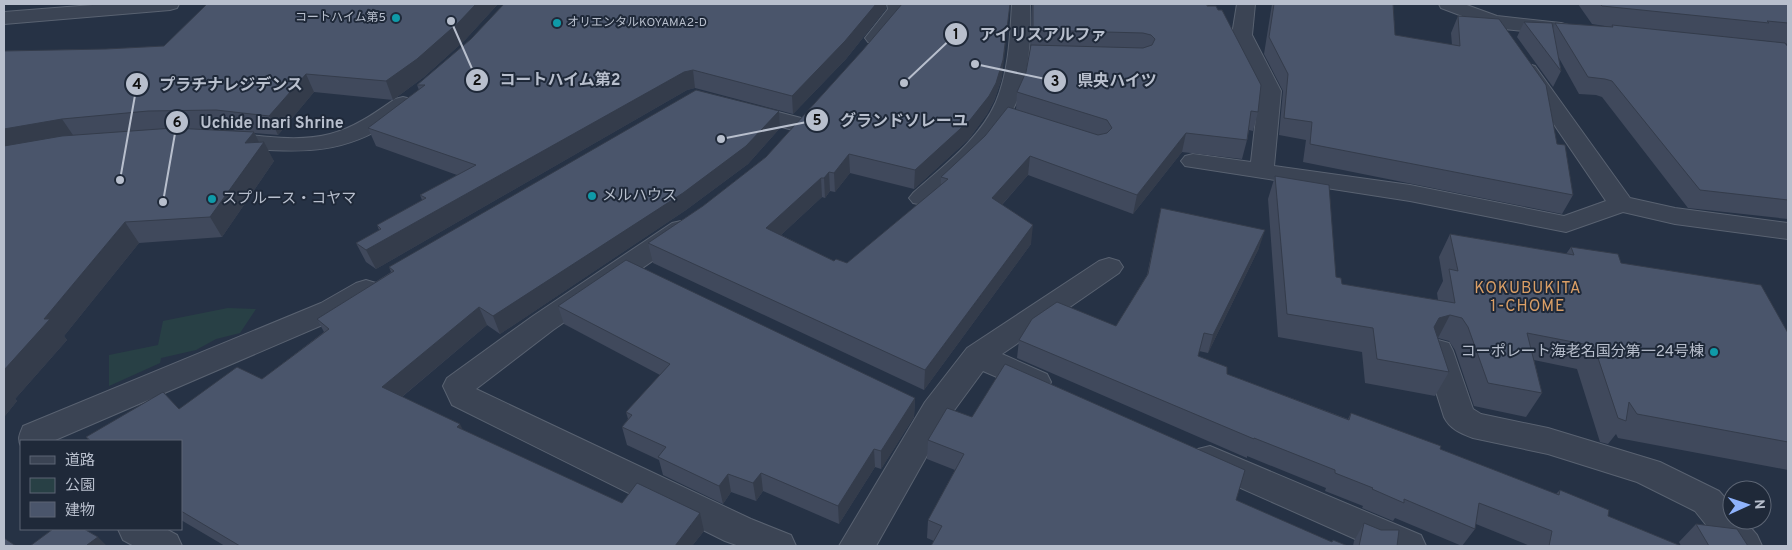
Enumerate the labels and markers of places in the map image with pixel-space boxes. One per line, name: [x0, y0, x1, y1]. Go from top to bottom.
place label: コートハイム第5: [295, 10, 386, 26]
marker: コートハイム第5: [390, 12, 402, 24]
place label: オリエンタルKOYAMA2-D: [567, 15, 707, 31]
marker: オリエンタルKOYAMA2-D: [551, 17, 563, 29]
callout: アイリスアルファ: [944, 19, 1117, 50]
callout: コートハイム第2: [464, 64, 631, 95]
callout: 県央ハイツ: [1042, 65, 1167, 96]
callout: プラチナレジデンス: [124, 69, 313, 100]
callout: グランドソレーユ: [805, 105, 978, 136]
callout: Uchide Inari Shrine: [165, 107, 353, 138]
place label: メルハウス: [602, 187, 677, 206]
place label: スプルース・コヤマ: [222, 190, 356, 209]
marker: メルハウス: [586, 190, 598, 202]
marker: スプルース・コヤマ: [206, 193, 218, 205]
place label: コーポレート海老名国分第一24号棟: [1461, 342, 1704, 362]
marker: コーポレート海老名国分第一24号棟: [1708, 346, 1720, 358]

